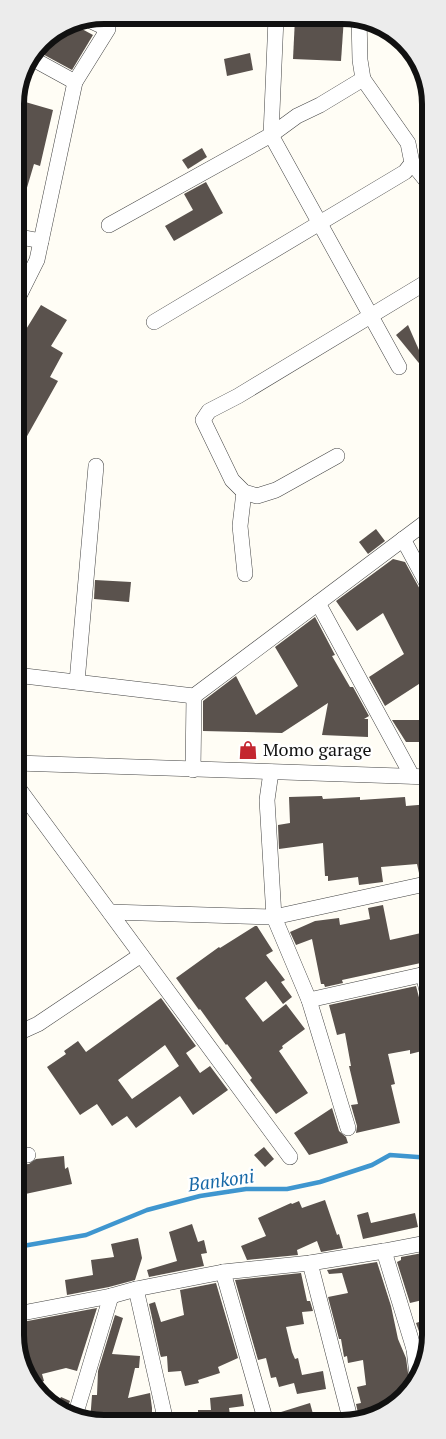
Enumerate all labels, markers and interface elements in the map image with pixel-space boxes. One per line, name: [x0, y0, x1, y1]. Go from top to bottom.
place label: Momo garage: [263, 737, 372, 761]
shop icon: Momo garage: [237, 739, 259, 761]
water label: Bankoni: [185, 1162, 256, 1197]

